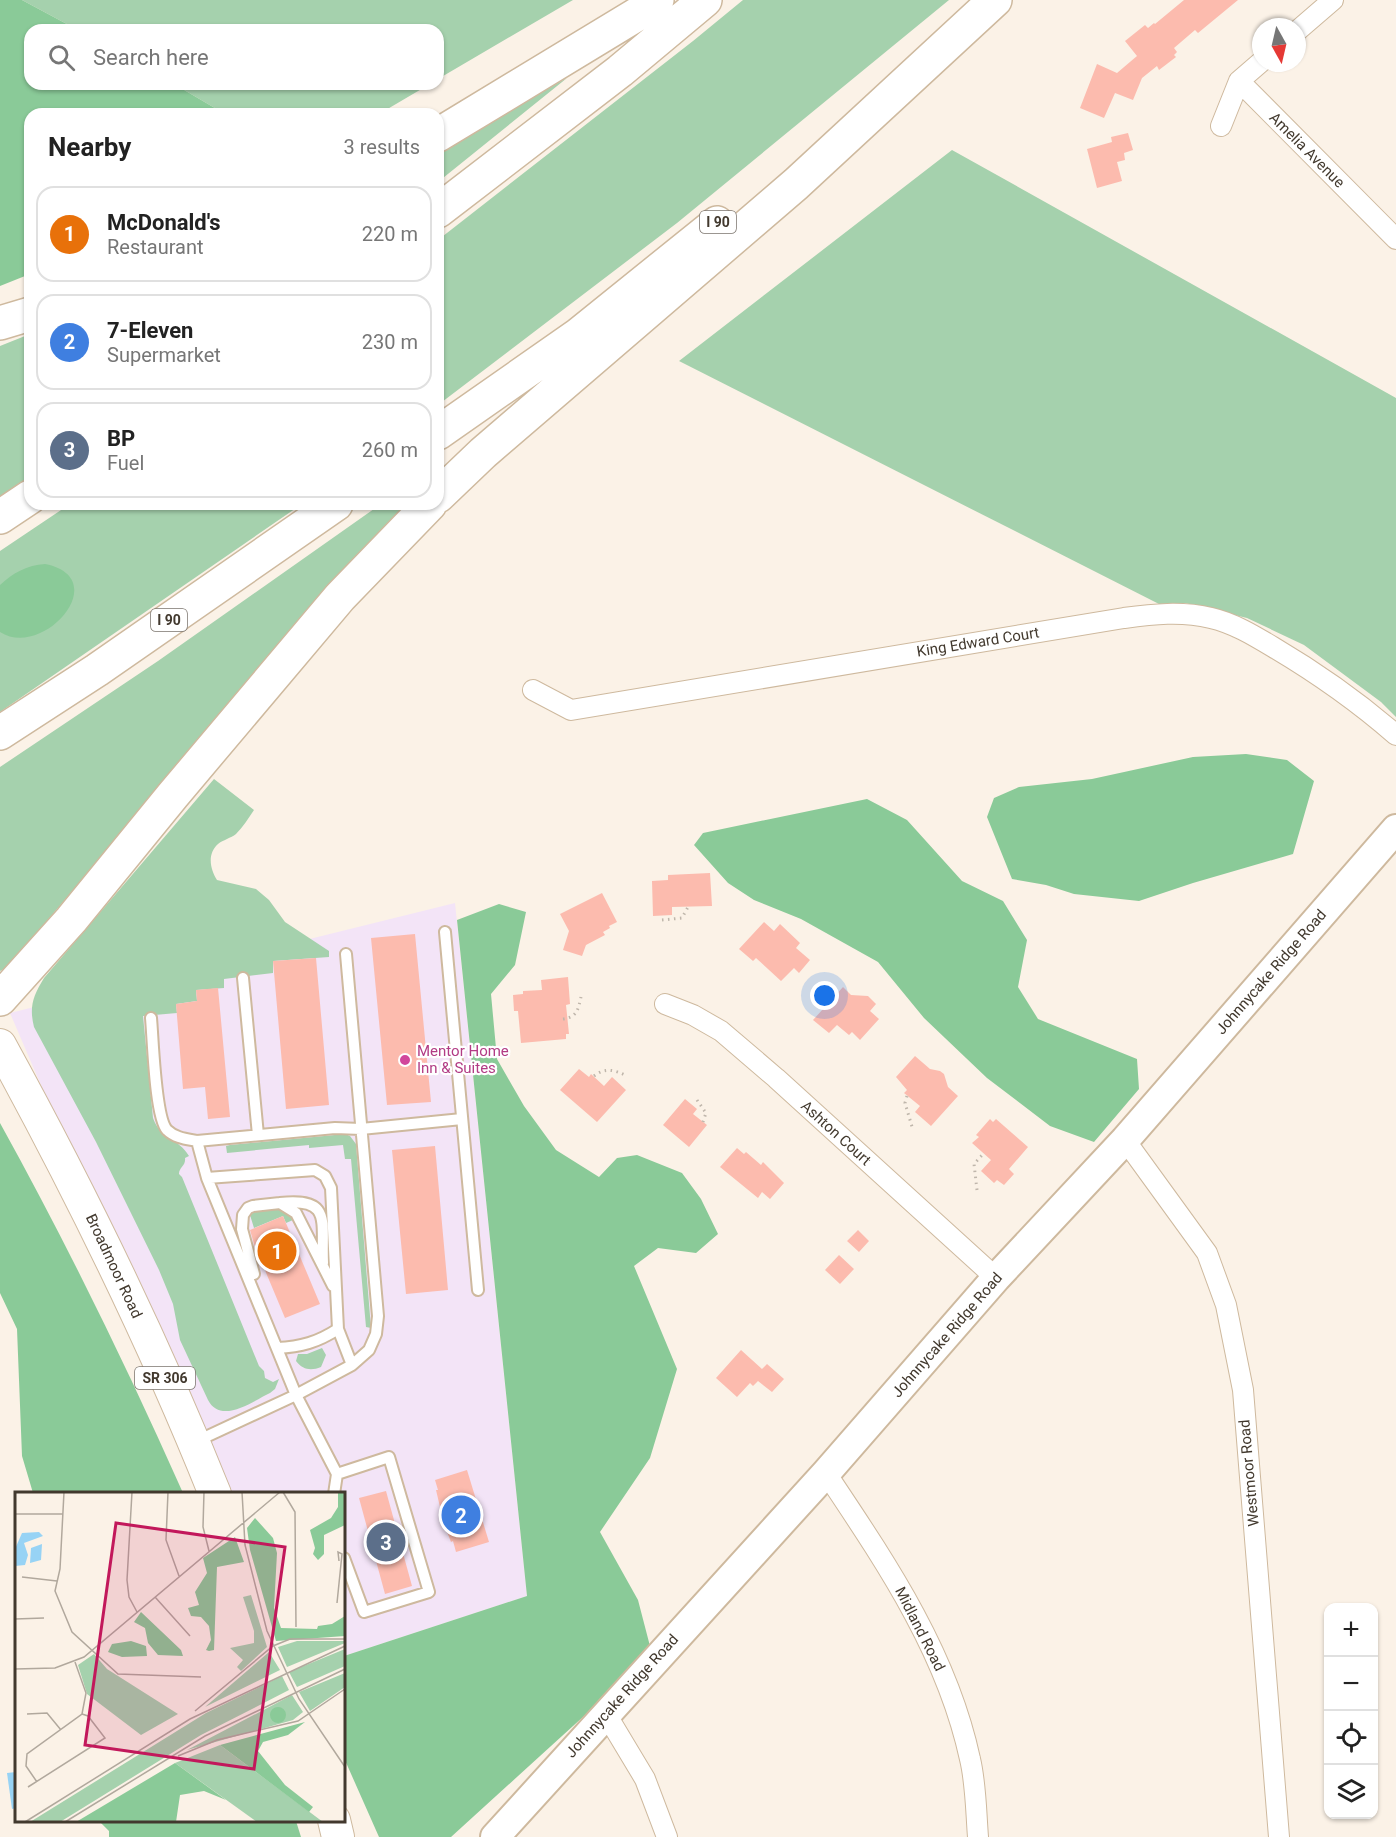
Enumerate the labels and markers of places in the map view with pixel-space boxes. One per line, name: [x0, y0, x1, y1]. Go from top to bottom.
place label: Mentor Home Inn & Suites: [417, 1042, 509, 1077]
marker: Mentor Home Inn & Suites: [398, 1053, 412, 1067]
pin: 1: [258, 1228, 296, 1274]
pin: 2: [442, 1492, 480, 1538]
pin: 3: [366, 1520, 406, 1564]

